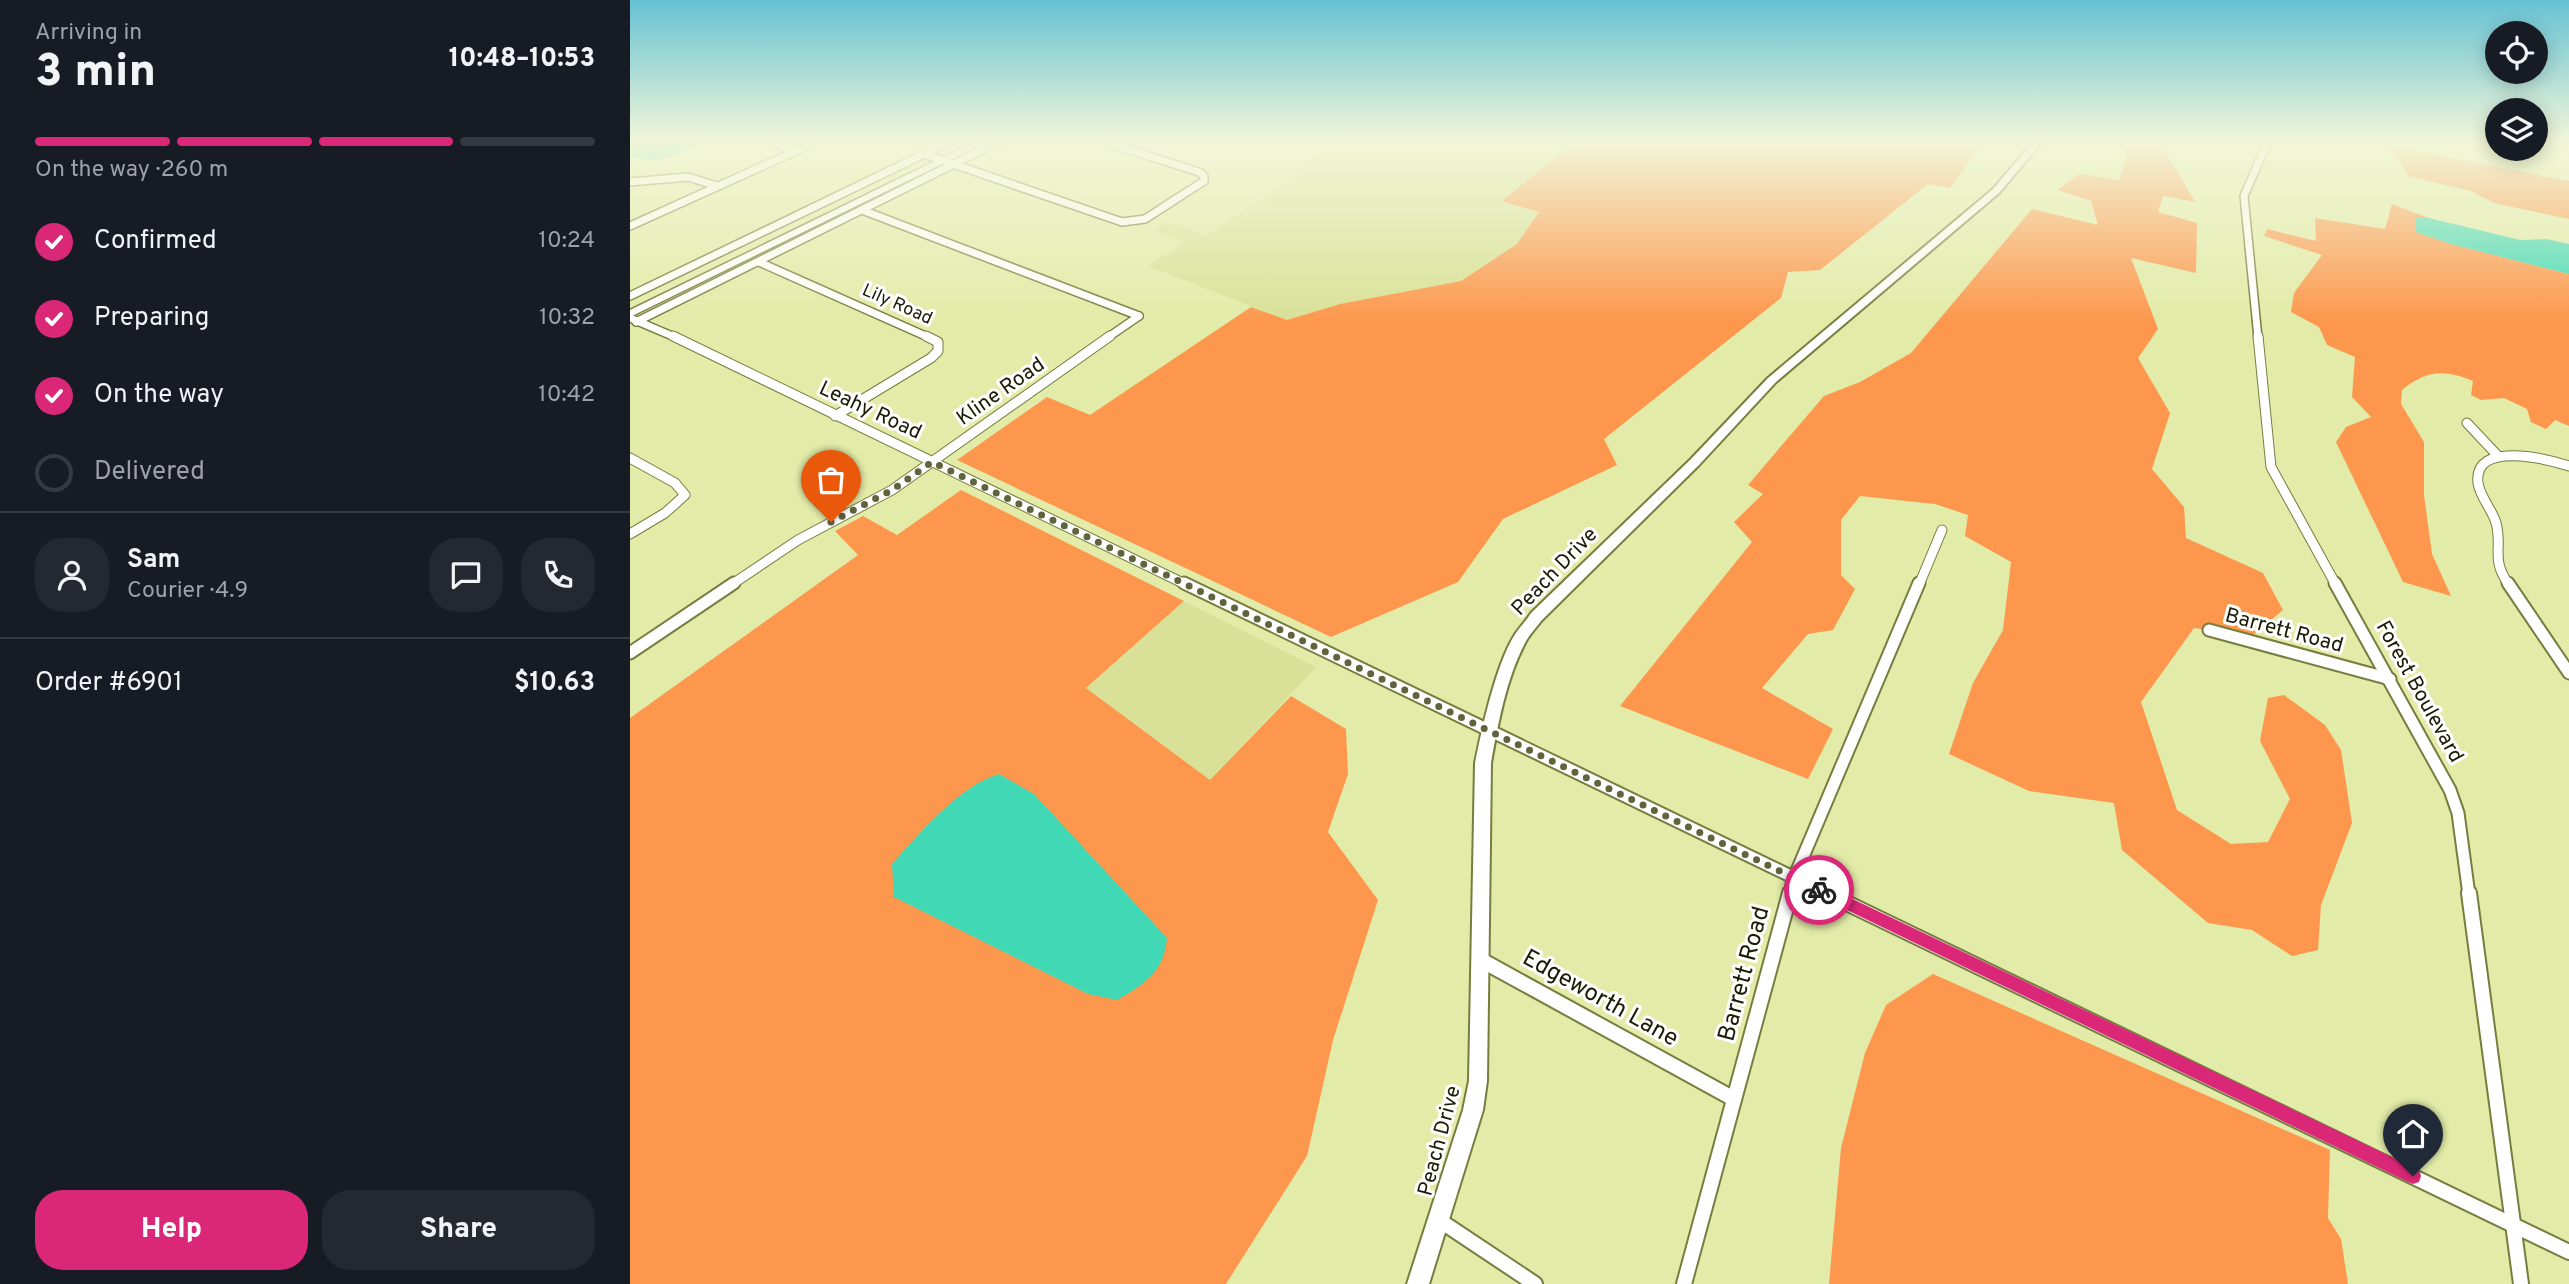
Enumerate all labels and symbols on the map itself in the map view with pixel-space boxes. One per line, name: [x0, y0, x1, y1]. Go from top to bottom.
street label: Lily Road: [858, 279, 936, 331]
street label: Kline Road: [952, 352, 1050, 432]
street label: Leahy Road: [814, 375, 926, 447]
pin: [801, 450, 861, 522]
street label: Peach Drive: [1506, 522, 1604, 622]
street label: Barrett Road: [2222, 602, 2346, 660]
street label: Forest Boulevard: [2369, 616, 2469, 768]
courier: [1784, 855, 1854, 925]
street label: Barrett Road: [1713, 903, 1777, 1045]
street label: Edgeworth Lane: [1517, 944, 1683, 1054]
street label: Peach Drive: [1412, 1083, 1468, 1199]
pin: [2383, 1104, 2443, 1176]

